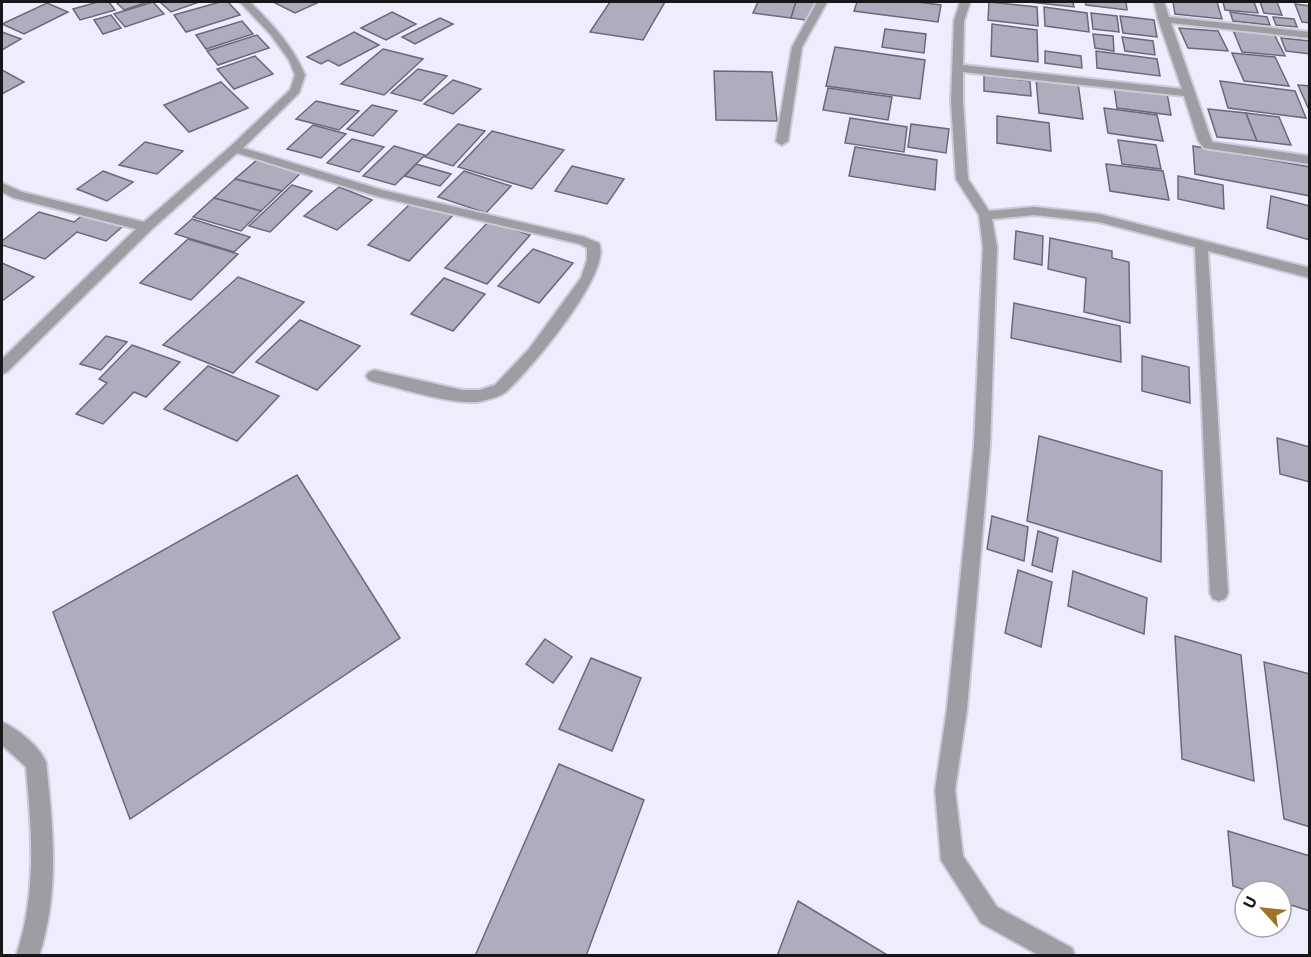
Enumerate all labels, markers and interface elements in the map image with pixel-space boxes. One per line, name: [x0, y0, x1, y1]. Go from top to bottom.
north arrow: [1233, 879, 1293, 939]
text: U: [1238, 893, 1261, 912]

